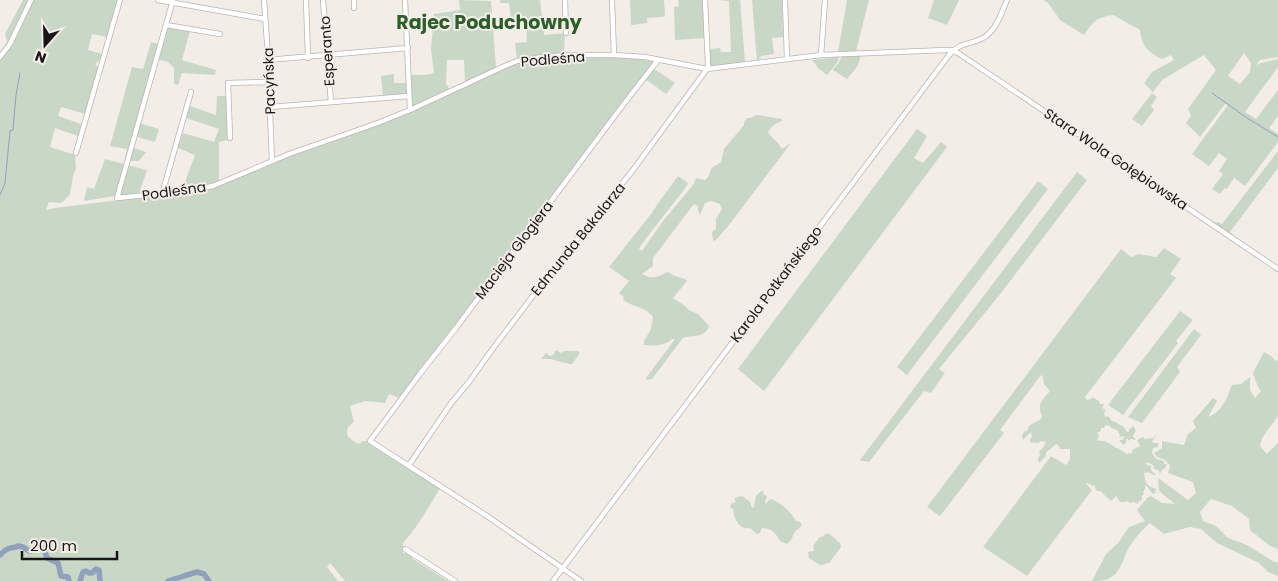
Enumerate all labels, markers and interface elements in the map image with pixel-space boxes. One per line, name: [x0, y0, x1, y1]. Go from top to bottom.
district label: Rajec Poduchowny: [396, 9, 583, 36]
street label: Esperanto: [315, 15, 339, 87]
north arrow: [20, 20, 70, 70]
text: N: [32, 46, 49, 68]
street label: Podleśna: [520, 46, 586, 72]
street label: Pacyńska: [258, 47, 280, 115]
street label: Stara Wola Gołębiowska: [1040, 103, 1192, 215]
street label: Podleśna: [141, 177, 207, 205]
street label: Edmunda Bakalarza: [526, 178, 630, 300]
street label: Macieja Glogiera: [470, 197, 558, 303]
street label: Karola Potkańskiego: [725, 221, 827, 347]
scale bar: [22, 528, 118, 560]
text: 200 m: [30, 535, 77, 556]

